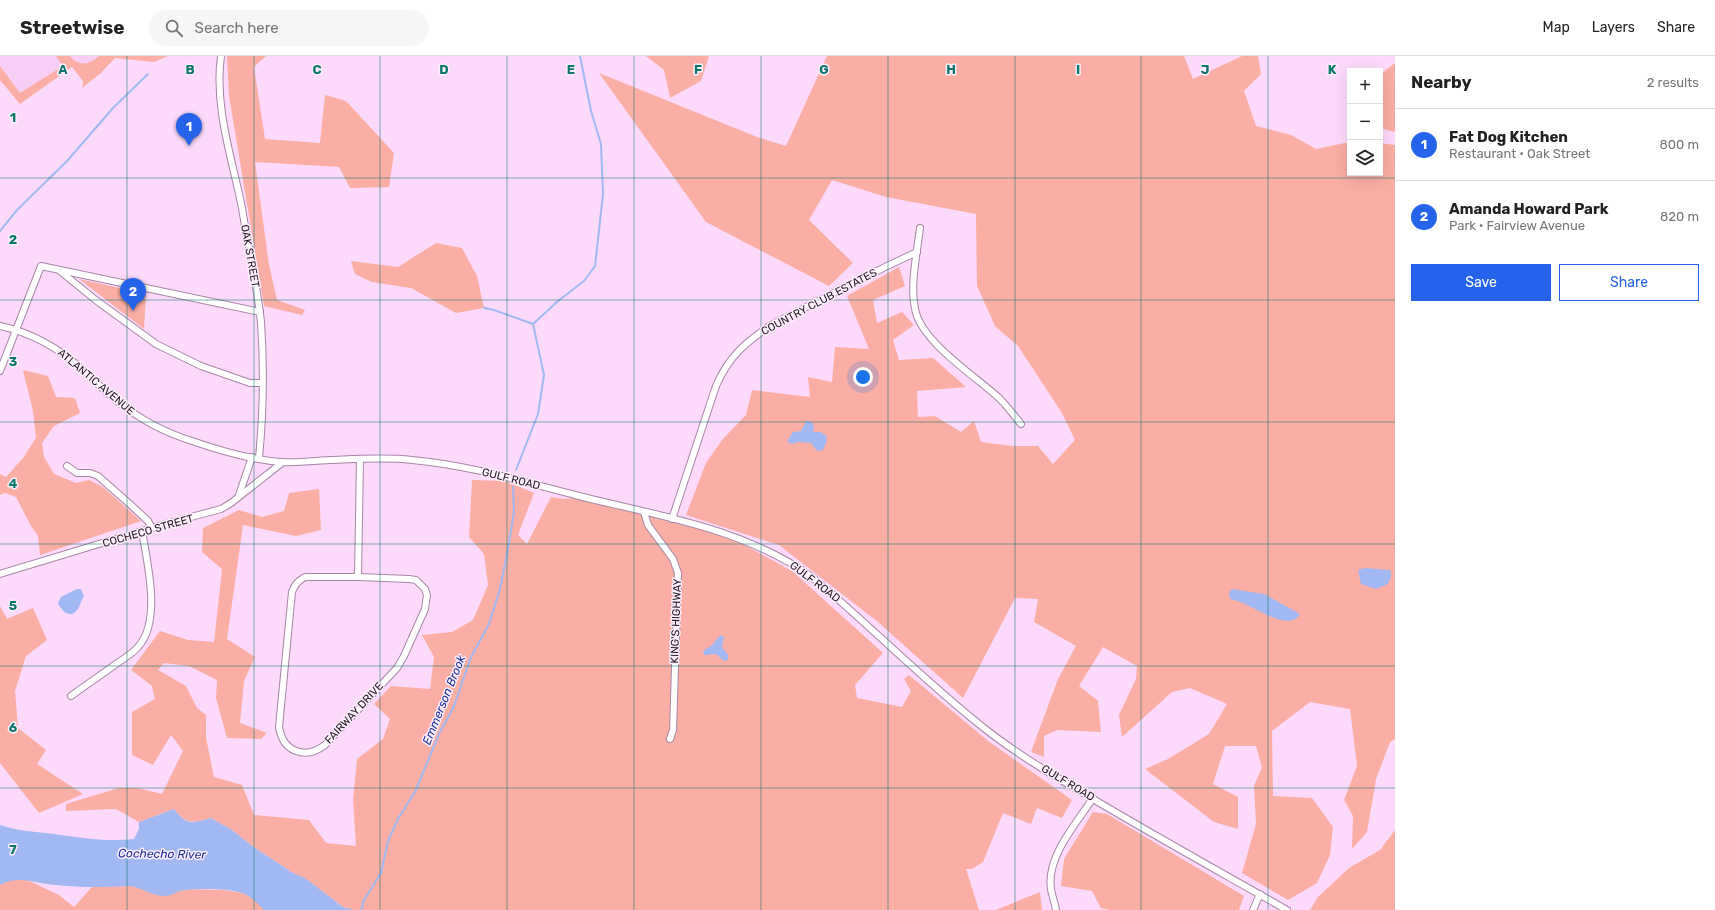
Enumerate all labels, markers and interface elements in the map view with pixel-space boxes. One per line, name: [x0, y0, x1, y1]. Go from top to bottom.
search box: [149, 10, 429, 46]
text: Streetwise: [20, 16, 125, 39]
icon: search: [163, 17, 185, 39]
text: Search here: [195, 19, 279, 37]
text: Map: [1543, 19, 1570, 36]
text: Layers: [1592, 19, 1635, 36]
text: Share: [1657, 19, 1695, 36]
text: A: [58, 62, 68, 77]
text: B: [185, 62, 195, 77]
text: C: [312, 62, 322, 77]
text: D: [439, 62, 449, 77]
text: E: [567, 62, 575, 77]
text: F: [694, 62, 702, 77]
text: G: [819, 62, 829, 77]
text: H: [946, 62, 956, 77]
text: I: [1076, 62, 1080, 77]
text: J: [1201, 62, 1209, 77]
text: K: [1328, 62, 1337, 77]
map controls: [1347, 68, 1383, 176]
button: +: [1347, 68, 1383, 104]
text: Nearby: [1411, 72, 1472, 92]
text: 2 results: [1647, 75, 1699, 90]
button: −: [1347, 104, 1383, 140]
text: 1: [10, 110, 16, 125]
pin: 1: [176, 113, 202, 146]
text: Fat Dog Kitchen: [1449, 128, 1568, 146]
text: 1: [1421, 137, 1427, 152]
text: 800 m: [1659, 137, 1699, 152]
button: layers: [1347, 140, 1383, 176]
text: Restaurant · Oak Street: [1449, 146, 1590, 161]
text: Amanda Howard Park: [1449, 200, 1609, 218]
text: 2: [1420, 209, 1428, 224]
text: 820 m: [1660, 209, 1699, 224]
text: Park · Fairview Avenue: [1449, 218, 1585, 233]
street label: OAK STREET: [238, 223, 262, 289]
text: 2: [9, 232, 17, 247]
button: Save: [1411, 264, 1551, 301]
button: Share: [1559, 264, 1699, 301]
street label: COUNTRY CLUB ESTATES: [759, 266, 879, 338]
pin: 2: [120, 278, 146, 311]
street label: ATLANTIC AVENUE: [55, 346, 137, 418]
text: 3: [9, 354, 18, 369]
your location: [853, 367, 873, 387]
street label: GULF ROAD: [480, 465, 542, 493]
text: 4: [9, 476, 18, 491]
street label: COCHECO STREET: [101, 512, 196, 550]
street label: GULF ROAD: [787, 559, 843, 605]
street label: KING'S HIGHWAY: [668, 578, 684, 664]
text: 5: [9, 598, 17, 613]
water label: Emmerson Brook: [420, 652, 469, 747]
street label: FAIRWAY DRIVE: [322, 679, 386, 747]
text: 6: [9, 720, 18, 735]
street label: GULF ROAD: [1039, 762, 1097, 804]
text: 7: [9, 842, 17, 857]
water label: Cochecho River: [118, 846, 206, 862]

